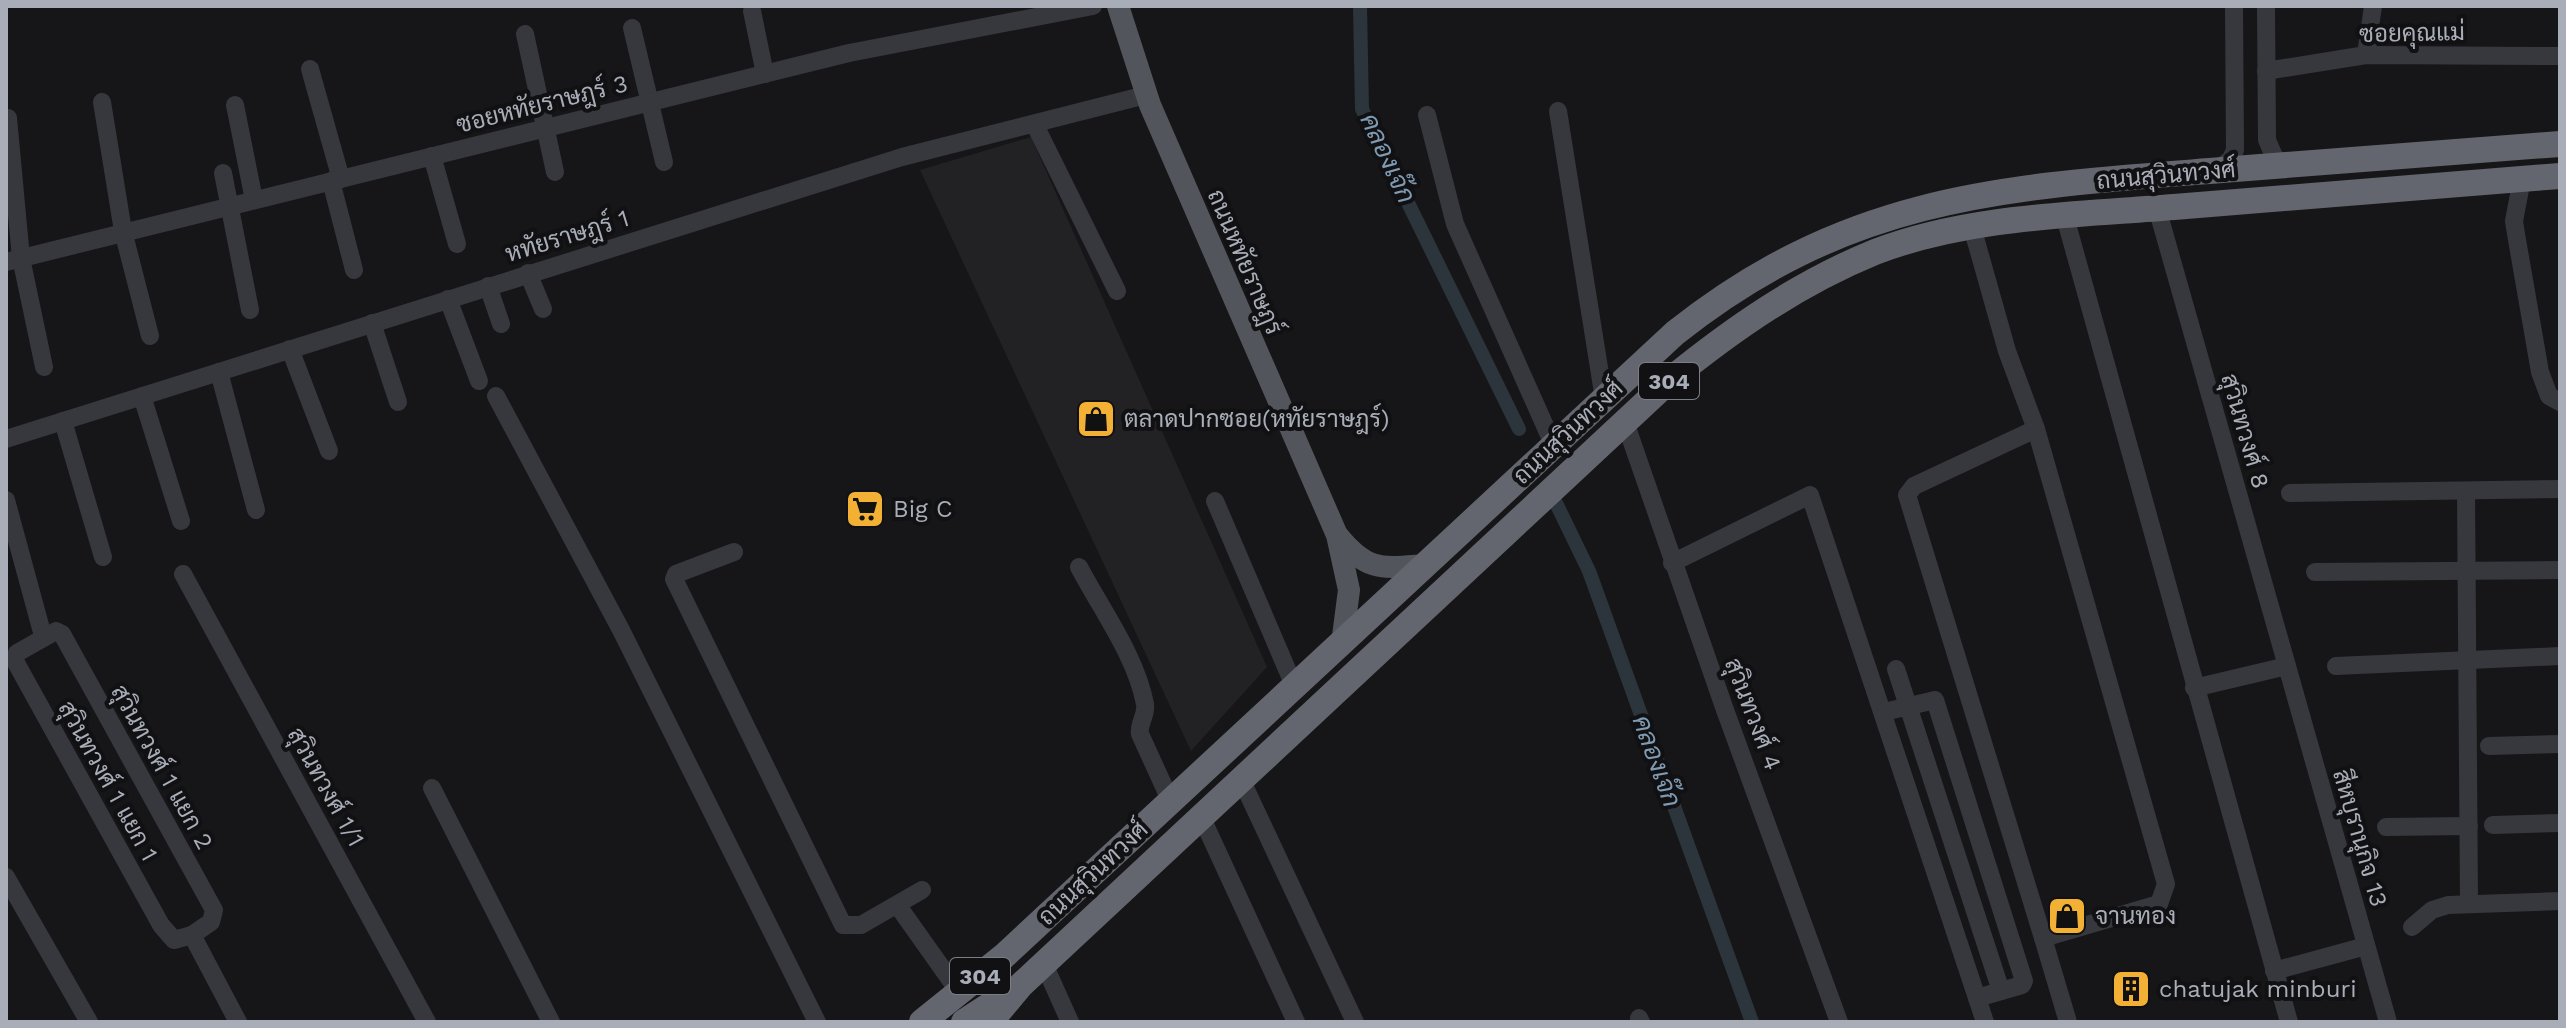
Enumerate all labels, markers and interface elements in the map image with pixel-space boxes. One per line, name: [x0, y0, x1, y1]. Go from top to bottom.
street label: ซอยคุณแม่: [2359, 18, 2465, 50]
street label: ซอยหทัยราษฎร์ 3: [453, 67, 631, 141]
water label: คลองเจ๊ก: [1354, 108, 1423, 208]
street label: ถนนสุวินทวงศ์: [2095, 153, 2237, 197]
street label: ถนนหทัยราษฎร์: [1200, 184, 1290, 340]
street label: หทัยราษฎร์ 1: [501, 202, 633, 270]
road number: 304: [1639, 363, 1699, 399]
street label: สุวินทวงศ์ 8: [2213, 370, 2277, 492]
street label: ถนนสุวินทวงศ์: [1506, 373, 1630, 491]
shop icon: ตลาดปากซอย(หทัยราษฎร์): [1075, 398, 1117, 440]
place label: ตลาดปากซอย(หทัยราษฎร์): [1124, 403, 1390, 435]
supermarket icon: Big C: [844, 488, 886, 530]
place label: Big C: [893, 495, 952, 523]
street label: สุวินทวงศ์ 4: [1717, 653, 1789, 775]
street label: สุวินทวงศ์ 1 แยก 2: [103, 679, 221, 855]
street label: สุวินทวงศ์ 1 แยก 1: [51, 695, 165, 867]
water label: คลองเจ๊ก: [1627, 711, 1688, 811]
street label: สุวินทวงศ์ 1/1: [280, 722, 372, 852]
street label: สีหบุรานุกิจ 13: [2325, 766, 2394, 910]
street label: ถนนสุวินทวงศ์: [1031, 814, 1155, 932]
shop icon: จานทอง: [2046, 895, 2088, 937]
place label: จานทอง: [2095, 902, 2176, 930]
road number: 304: [950, 958, 1010, 994]
building icon: chatujak minburi: [2110, 968, 2152, 1010]
place label: chatujak minburi: [2159, 975, 2357, 1003]

